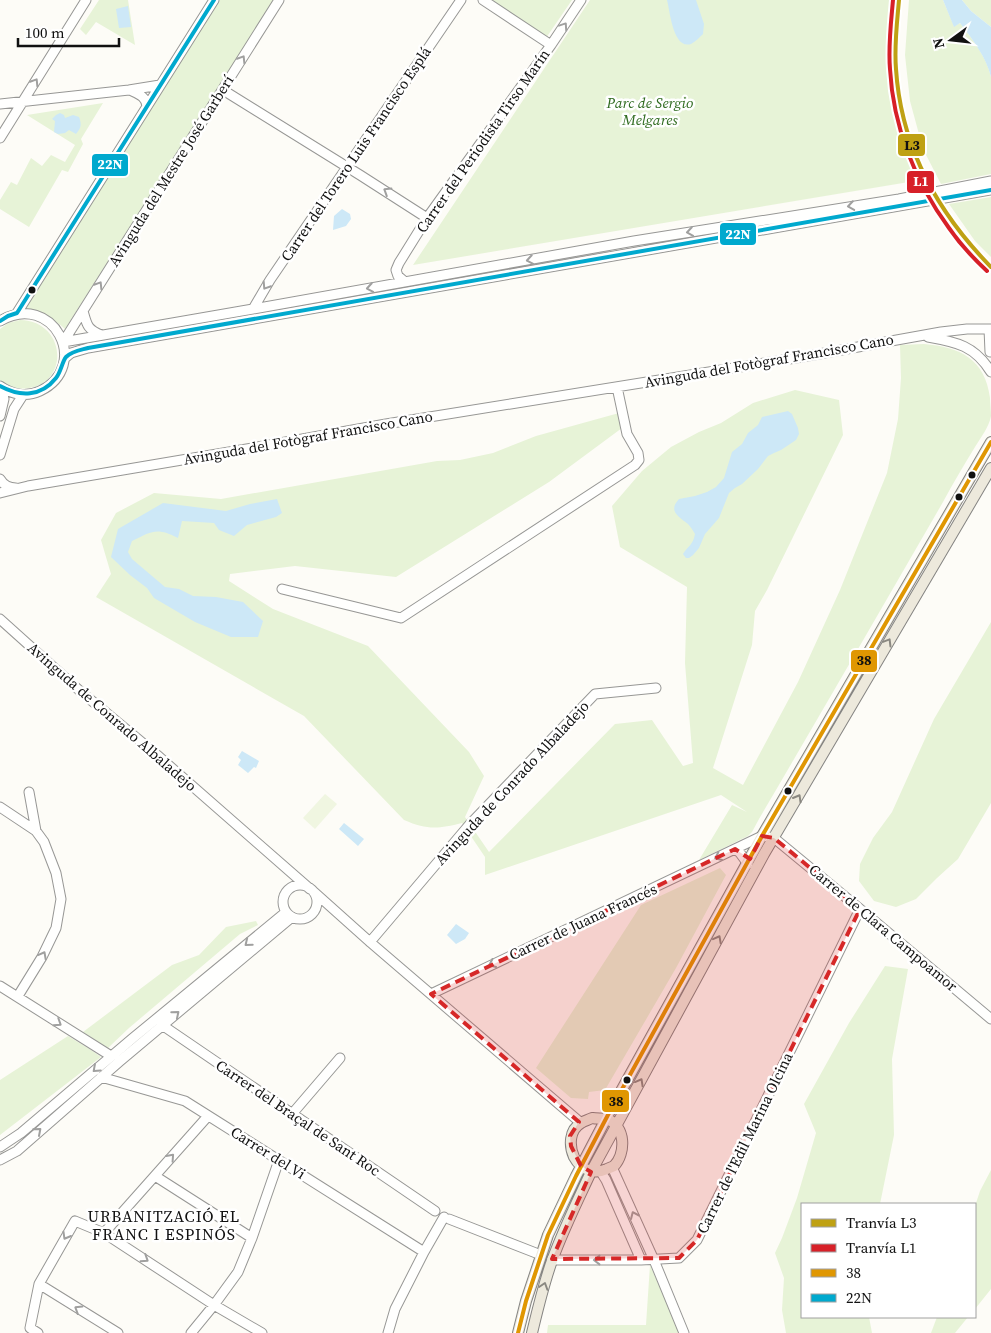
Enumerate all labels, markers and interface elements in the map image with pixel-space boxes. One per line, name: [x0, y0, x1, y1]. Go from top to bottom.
scale bar: [18, 15, 119, 47]
north arrow: [926, 15, 976, 65]
text: 100 m: [25, 22, 65, 43]
one-way arrow: [558, 22, 567, 31]
text: N: [927, 36, 949, 51]
street label: Carrer del Torero Luis Francisco Esplá: [276, 42, 436, 265]
street label: Carrer del Periodista Tirso Marín: [411, 45, 554, 237]
one-way arrow: [235, 56, 245, 65]
street label: Avinguda del Mestre José Garberí: [103, 71, 239, 270]
one-way arrow: [29, 78, 38, 88]
park label: Parc de Sergio Melgares: [606, 92, 693, 130]
line badge: L3: [897, 133, 926, 157]
text: L3: [904, 135, 920, 155]
line badge: 22N: [91, 153, 129, 177]
text: 22N: [97, 154, 123, 174]
line badge: L1: [906, 170, 935, 194]
text: L1: [913, 171, 929, 191]
one-way arrow: [383, 188, 392, 198]
one-way arrow: [846, 201, 855, 211]
line badge: 22N: [719, 222, 757, 246]
text: 22N: [725, 224, 751, 244]
one-way arrow: [686, 227, 694, 237]
one-way arrow: [526, 254, 534, 264]
one-way arrow: [263, 281, 273, 290]
one-way arrow: [93, 282, 102, 291]
one-way arrow: [365, 282, 374, 292]
unlabelled marker: [27, 285, 37, 295]
street label: Avinguda del Fotògraf Francisco Cano: [643, 328, 895, 393]
street label: Avinguda del Fotògraf Francisco Cano: [182, 405, 434, 470]
unlabelled marker: [967, 470, 977, 480]
unlabelled marker: [954, 492, 964, 502]
street label: Avinguda de Conrado Albaladejo: [23, 637, 201, 796]
one-way arrow: [882, 639, 892, 648]
line badge: 38: [850, 649, 878, 673]
text: 38: [856, 650, 872, 670]
street label: Avinguda de Conrado Albaladejo: [430, 696, 594, 869]
unlabelled marker: [783, 786, 793, 796]
one-way arrow: [791, 794, 801, 803]
one-way arrow: [715, 851, 724, 861]
street label: Carrer de Clara Campoamor: [804, 859, 963, 997]
street label: Carrer de Juana Francés: [505, 878, 660, 965]
one-way arrow: [712, 935, 722, 944]
one-way arrow: [245, 937, 254, 946]
one-way arrow: [36, 951, 46, 960]
one-way arrow: [489, 958, 498, 968]
one-way arrow: [170, 1011, 179, 1020]
one-way arrow: [53, 1017, 62, 1026]
street label: Carrer de l'Edil Marina Olcina: [691, 1048, 798, 1237]
street label: Carrer del Braçal de Sant Roc: [212, 1054, 385, 1181]
one-way arrow: [93, 1063, 102, 1072]
unlabelled marker: [622, 1075, 632, 1085]
one-way arrow: [634, 1078, 644, 1087]
line badge: 38: [601, 1089, 630, 1113]
text: 38: [608, 1091, 624, 1111]
street label: Carrer del Vi: [227, 1121, 310, 1184]
one-way arrow: [33, 1127, 42, 1136]
one-way arrow: [165, 1154, 174, 1163]
legend: [801, 1203, 976, 1318]
district label: URBANITZACIÓ EL FRANC I ESPINÓS: [88, 1205, 240, 1245]
one-way arrow: [629, 1211, 640, 1220]
text: Tranvía L3: [846, 1212, 917, 1233]
one-way arrow: [63, 1231, 73, 1240]
text: Tranvía L1: [846, 1237, 917, 1258]
one-way arrow: [139, 1253, 148, 1263]
one-way arrow: [593, 1255, 600, 1265]
text: 38: [846, 1262, 861, 1283]
one-way arrow: [538, 1282, 548, 1291]
text: 22N: [846, 1287, 872, 1308]
one-way arrow: [75, 1305, 84, 1315]

